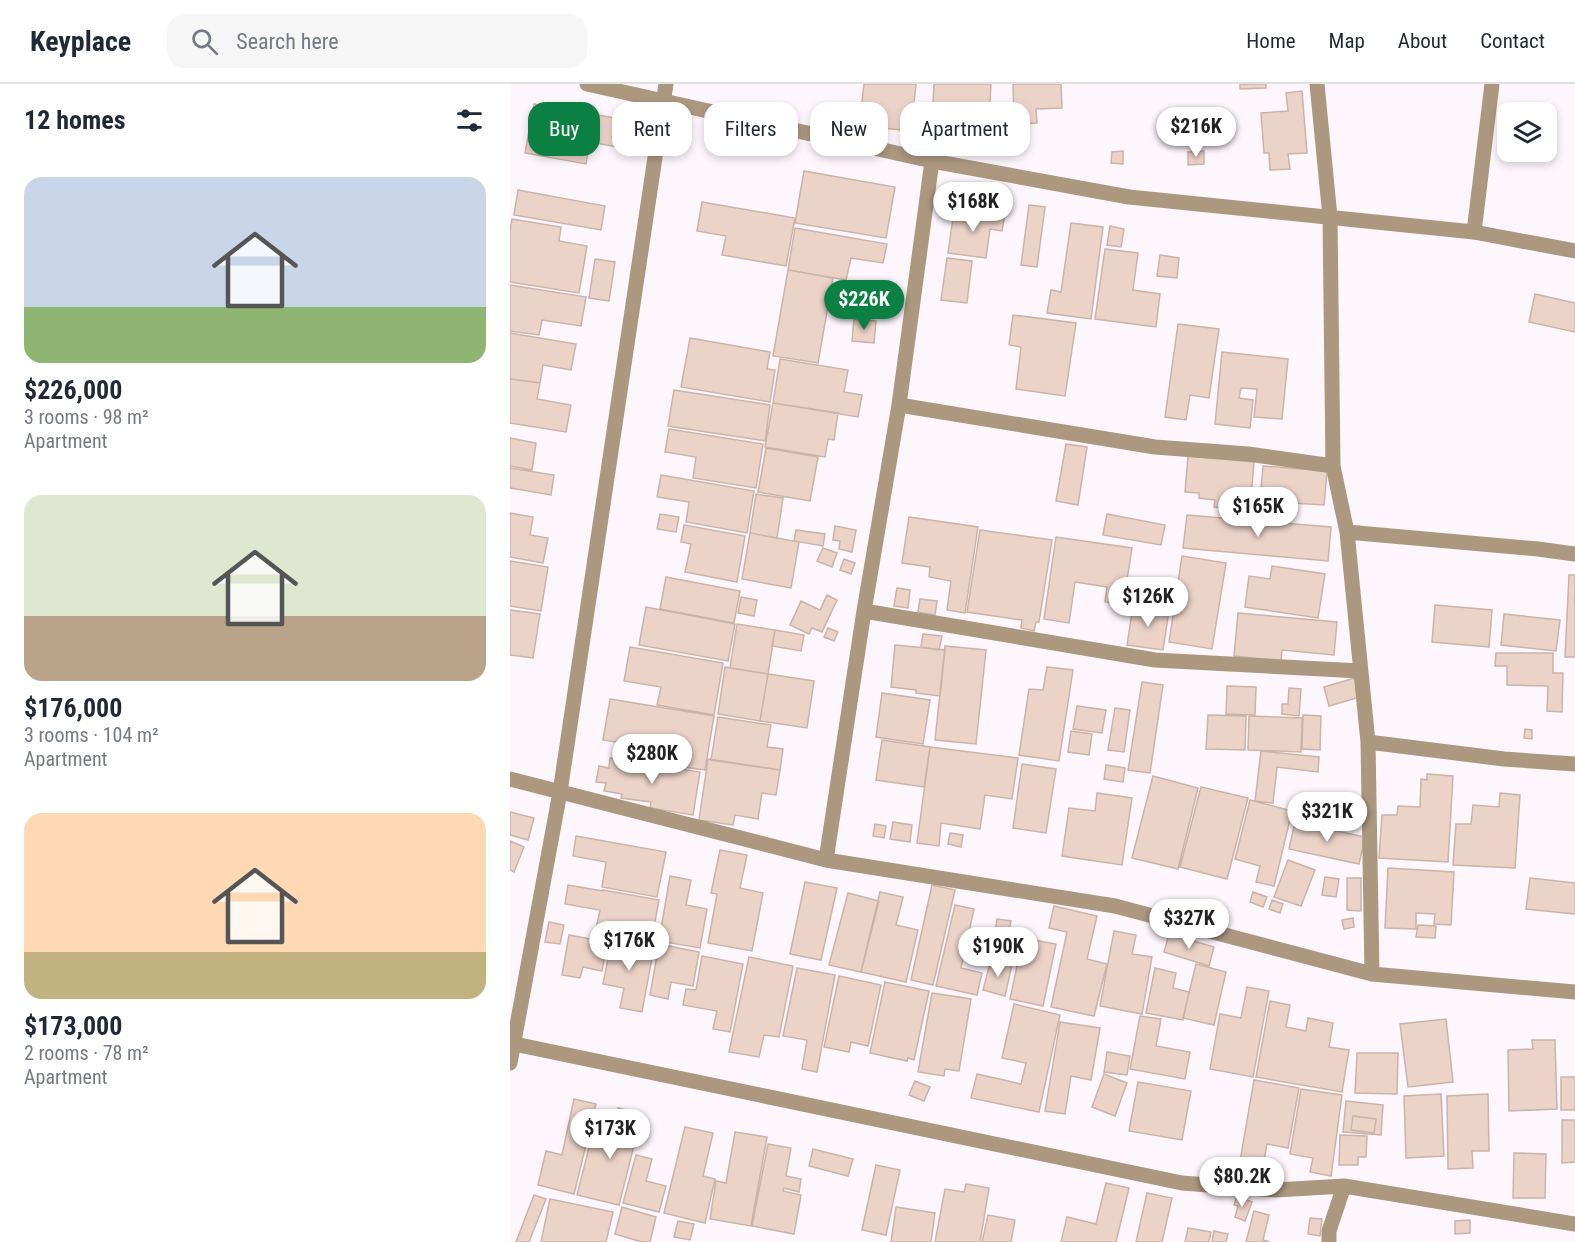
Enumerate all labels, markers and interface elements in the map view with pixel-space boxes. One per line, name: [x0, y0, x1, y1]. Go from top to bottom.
search box: [167, 14, 587, 68]
text: Keyplace: [30, 25, 131, 58]
icon: search: [188, 25, 221, 58]
text: Search here: [236, 29, 339, 54]
text: Home: [1246, 29, 1296, 53]
text: Map: [1329, 29, 1365, 53]
text: About: [1398, 29, 1447, 53]
text: Contact: [1480, 29, 1545, 53]
chip: Buy: [528, 102, 600, 156]
chip: Rent: [612, 102, 692, 156]
chip: Filters: [704, 102, 798, 156]
chip: New: [810, 102, 888, 156]
chip: Apartment: [900, 102, 1030, 156]
map controls: [1497, 102, 1557, 162]
button: layers: [1497, 102, 1557, 162]
icon: filters: [453, 104, 486, 137]
text: 12 homes: [24, 105, 126, 135]
pin: $216K: [1154, 107, 1238, 158]
text: $216K: [1170, 114, 1222, 138]
pin: $168K: [931, 182, 1015, 233]
text: $168K: [947, 189, 999, 213]
icon: home: [201, 216, 309, 324]
pin: $226K: [822, 280, 906, 331]
text: $226K: [838, 287, 890, 311]
text: $226,000: [24, 375, 122, 405]
text: 3 rooms · 98 m²: [24, 405, 149, 429]
text: Apartment: [24, 429, 108, 453]
pin: $165K: [1216, 487, 1300, 538]
text: $165K: [1232, 494, 1284, 518]
icon: home: [201, 534, 309, 642]
pin: $126K: [1106, 577, 1190, 628]
text: $126K: [1122, 584, 1174, 608]
text: $176,000: [24, 693, 122, 723]
text: 3 rooms · 104 m²: [24, 723, 159, 747]
pin: $280K: [610, 734, 694, 785]
text: $280K: [626, 741, 678, 765]
text: Apartment: [24, 747, 108, 771]
pin: $321K: [1285, 792, 1369, 843]
text: $321K: [1301, 799, 1353, 823]
icon: home: [201, 852, 309, 960]
pin: $327K: [1147, 899, 1231, 950]
text: $327K: [1163, 906, 1215, 930]
pin: $176K: [587, 921, 671, 972]
pin: $190K: [956, 927, 1040, 978]
text: $176K: [603, 928, 655, 952]
text: $190K: [972, 934, 1024, 958]
text: $173,000: [24, 1011, 122, 1041]
text: 2 rooms · 78 m²: [24, 1041, 149, 1065]
text: Apartment: [24, 1065, 108, 1089]
pin: $173K: [568, 1109, 652, 1160]
text: $173K: [584, 1116, 636, 1140]
pin: $80.2K: [1193, 1157, 1291, 1208]
text: $80.2K: [1213, 1164, 1271, 1188]

